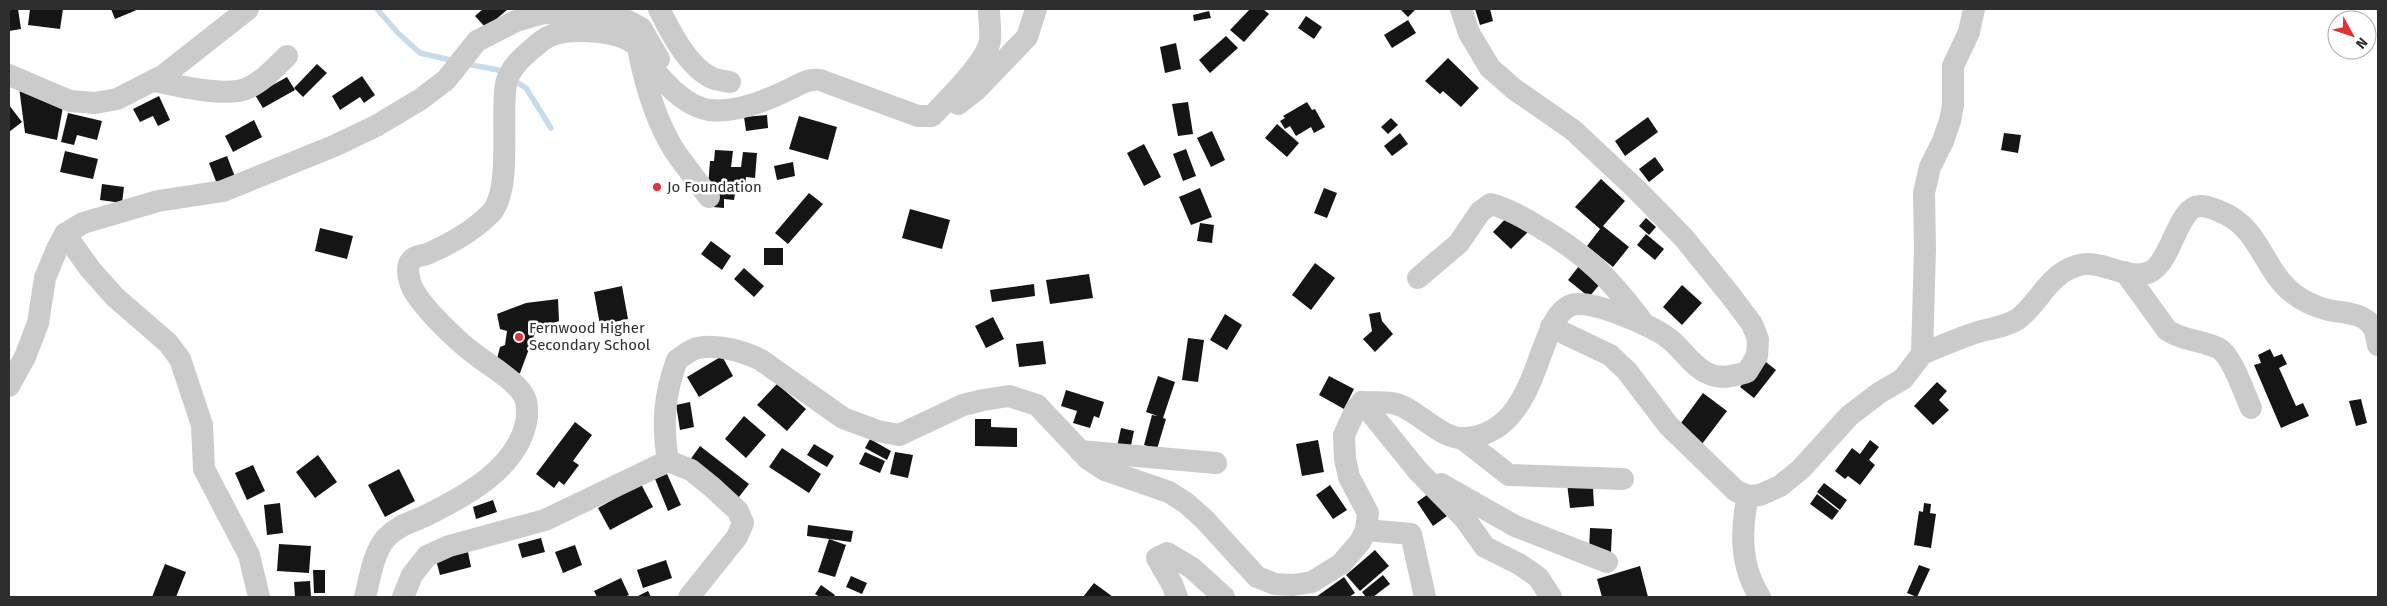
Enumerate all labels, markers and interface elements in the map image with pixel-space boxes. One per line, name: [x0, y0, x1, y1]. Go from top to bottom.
north arrow: [2327, 10, 2377, 60]
text: N: [2352, 34, 2371, 52]
place label: Jo Foundation: [667, 178, 762, 196]
marker: Jo Foundation: [651, 181, 663, 193]
place label: Fernwood Higher Secondary School: [529, 319, 651, 354]
marker: Fernwood Higher Secondary School: [513, 331, 525, 343]

